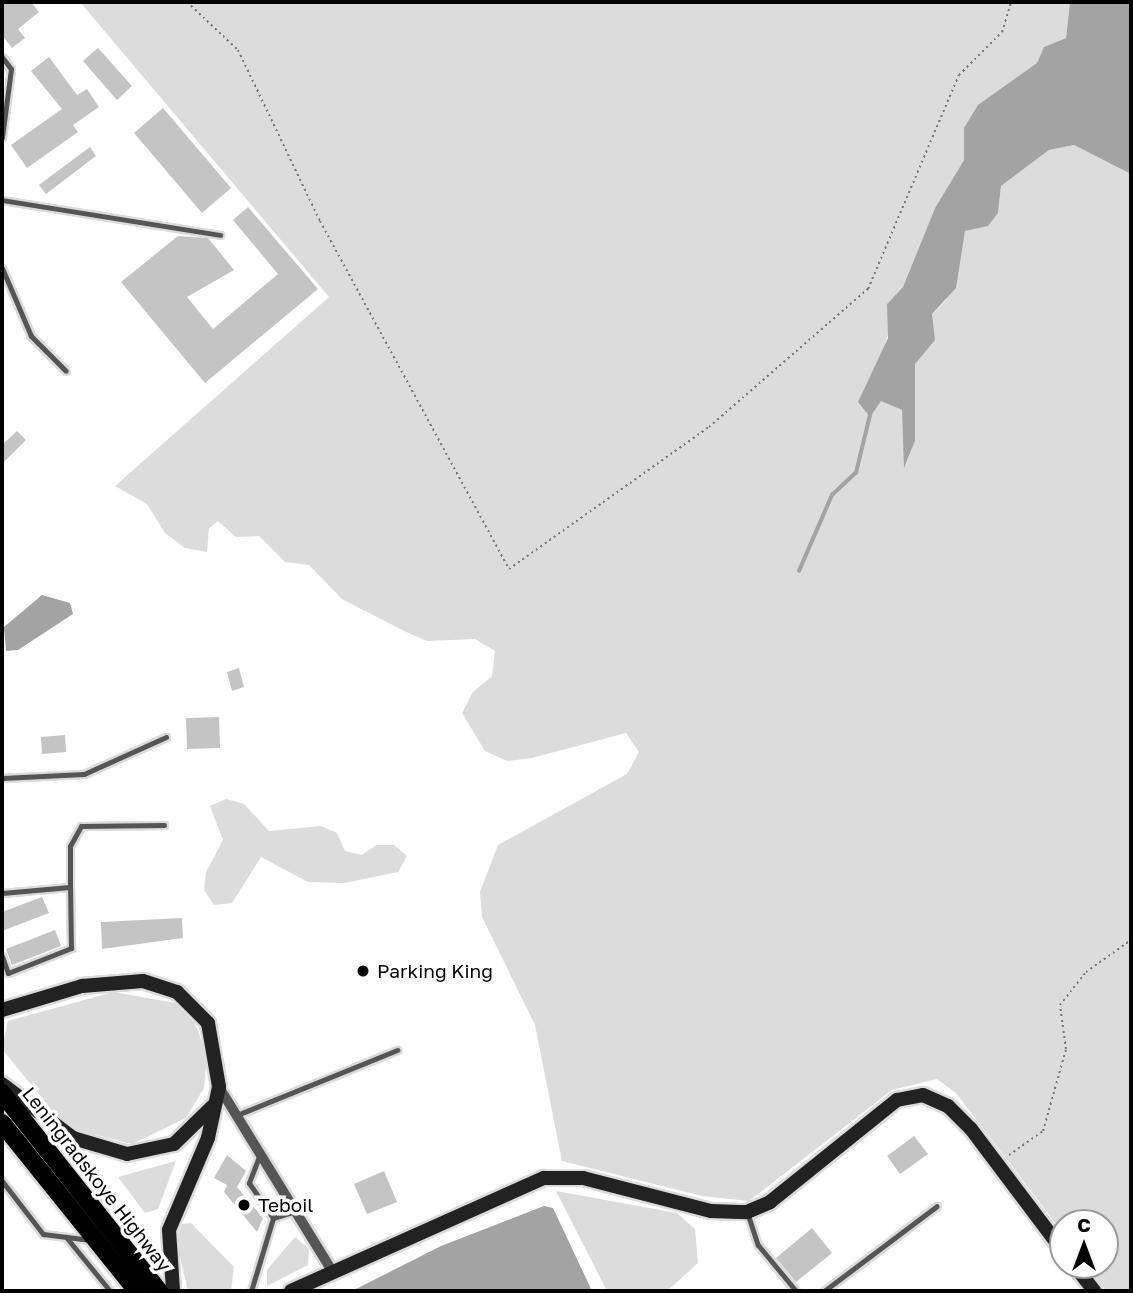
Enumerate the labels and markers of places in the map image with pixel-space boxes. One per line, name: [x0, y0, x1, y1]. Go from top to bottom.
place label: Parking King: [377, 960, 493, 982]
marker: Parking King: [355, 963, 371, 979]
place label: Teboil: [258, 1194, 313, 1216]
marker: Teboil: [236, 1197, 252, 1213]

